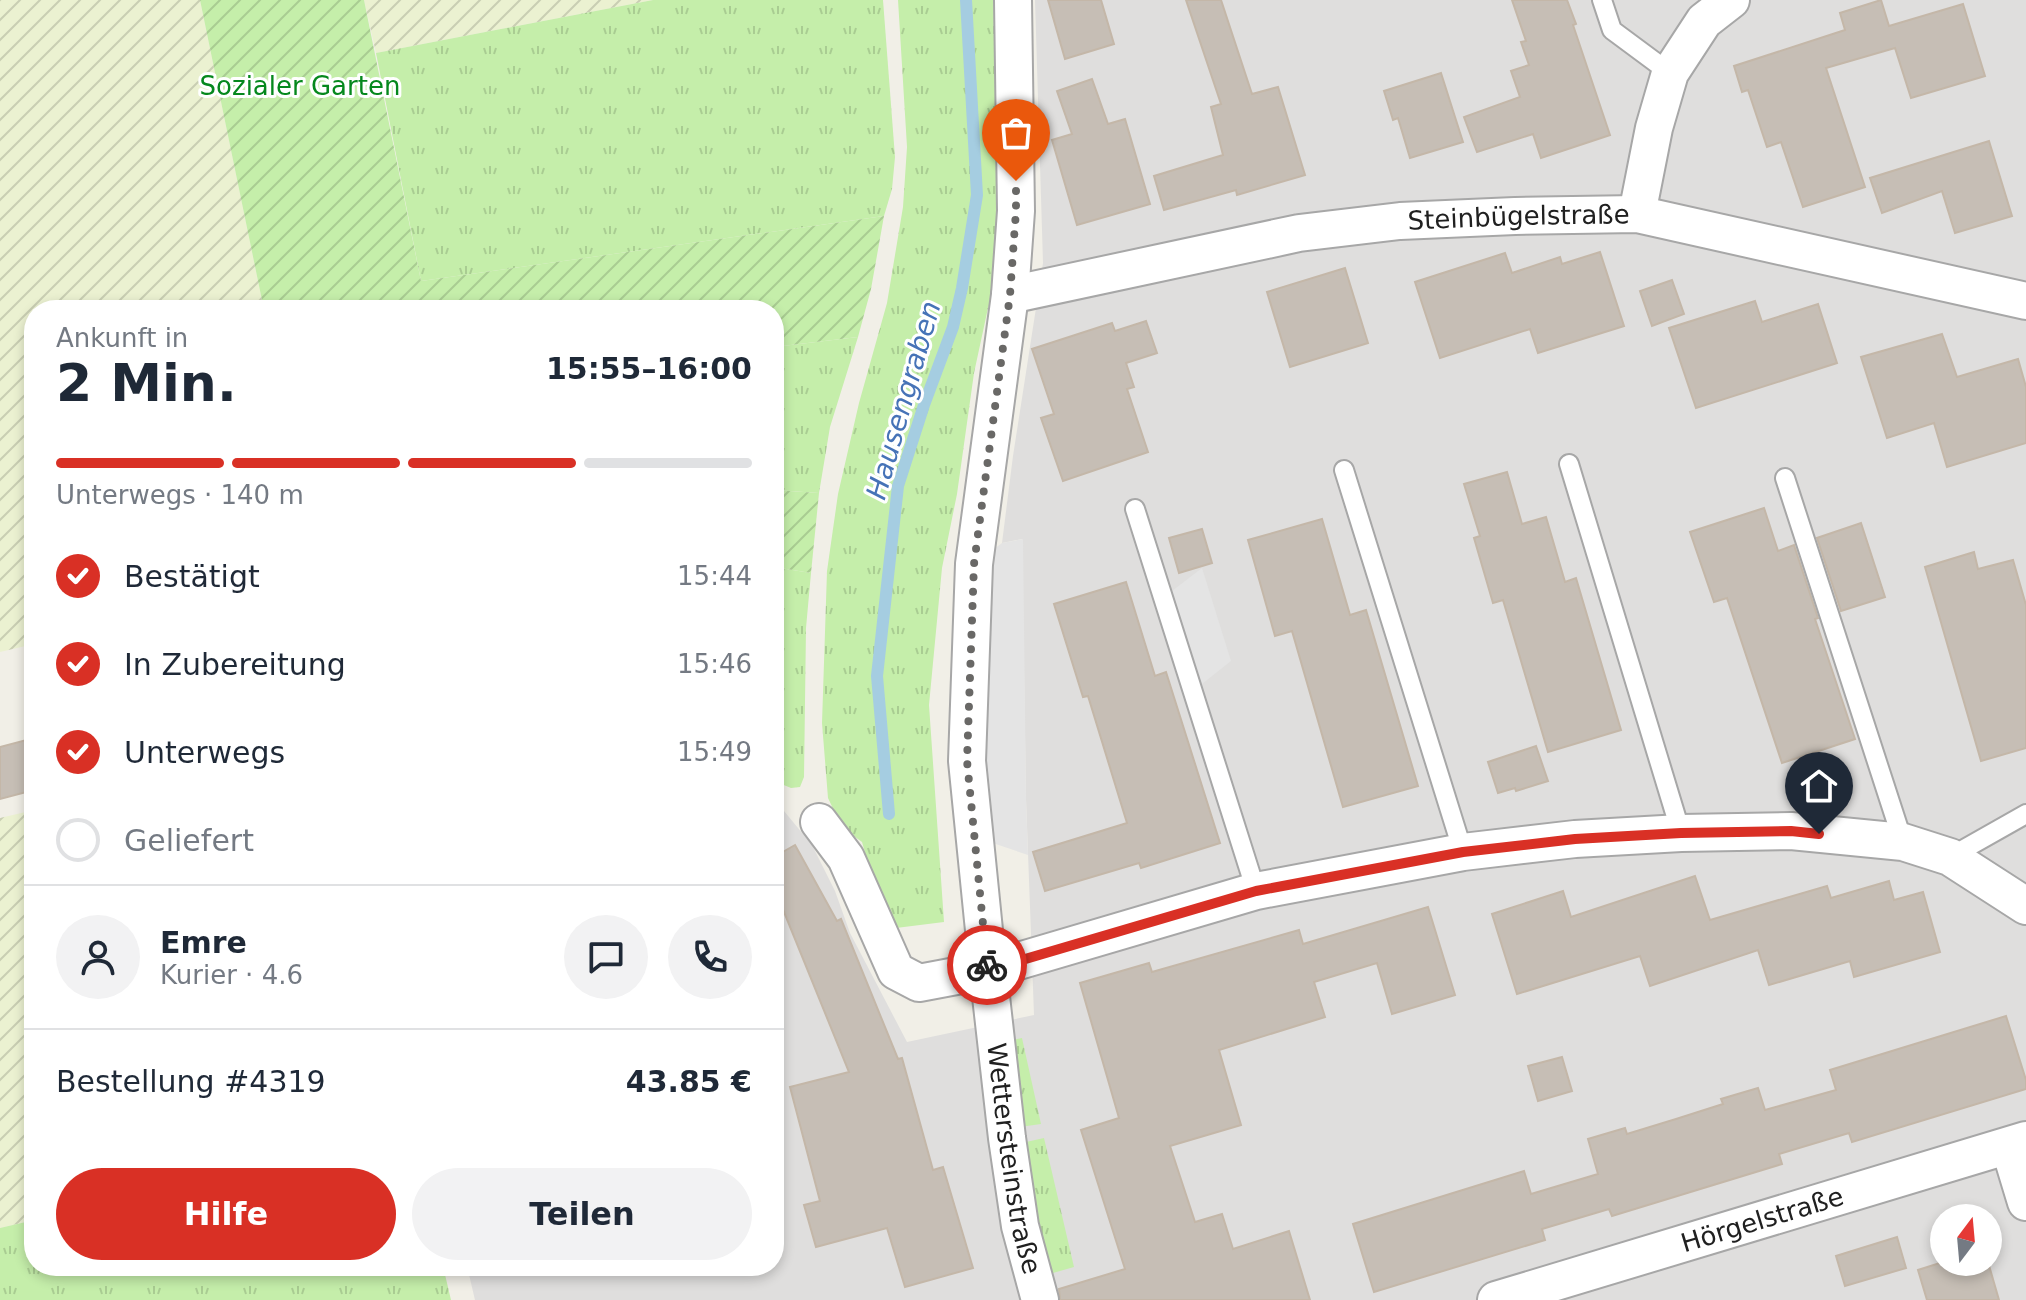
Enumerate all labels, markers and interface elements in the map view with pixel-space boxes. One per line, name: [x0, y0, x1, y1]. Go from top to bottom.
park label: Sozialer Garten: [200, 71, 400, 101]
pin: [982, 99, 1050, 181]
icon: bag: [994, 111, 1038, 155]
street label: Steinbügelstraße: [1407, 199, 1630, 236]
water label: Hausengraben: [859, 297, 948, 503]
text: Ankunft in: [56, 323, 188, 353]
text: 15:55–16:00: [546, 351, 752, 386]
text: 2 Min.: [56, 353, 237, 413]
text: Unterwegs · 140 m: [56, 480, 304, 510]
icon: check: [56, 554, 100, 598]
text: Bestätigt: [124, 559, 260, 594]
text: 15:44: [677, 561, 752, 591]
icon: check: [56, 642, 100, 686]
text: In Zubereitung: [124, 647, 346, 682]
text: 15:46: [677, 649, 752, 679]
icon: check: [56, 730, 100, 774]
text: Unterwegs: [124, 735, 285, 770]
text: 15:49: [677, 737, 752, 767]
pin: [1785, 752, 1853, 834]
icon: home: [1797, 764, 1841, 808]
text: Geliefert: [124, 823, 254, 858]
button: person: [56, 915, 140, 999]
button: chat: [564, 915, 648, 999]
button: phone: [668, 915, 752, 999]
text: Emre: [160, 925, 247, 960]
courier: [947, 925, 1027, 1005]
icon: bike: [965, 943, 1009, 987]
text: Kurier · 4.6: [160, 960, 303, 990]
street label: Wettersteinstraße: [981, 1041, 1047, 1277]
text: Bestellung #4319: [56, 1064, 326, 1099]
text: 43.85 €: [626, 1064, 752, 1099]
button: Hilfe: [56, 1168, 396, 1260]
button: Teilen: [412, 1168, 752, 1260]
street label: Hörgelstraße: [1677, 1181, 1847, 1258]
north arrow: [1930, 1204, 2002, 1276]
map controls: [1930, 1204, 2002, 1276]

